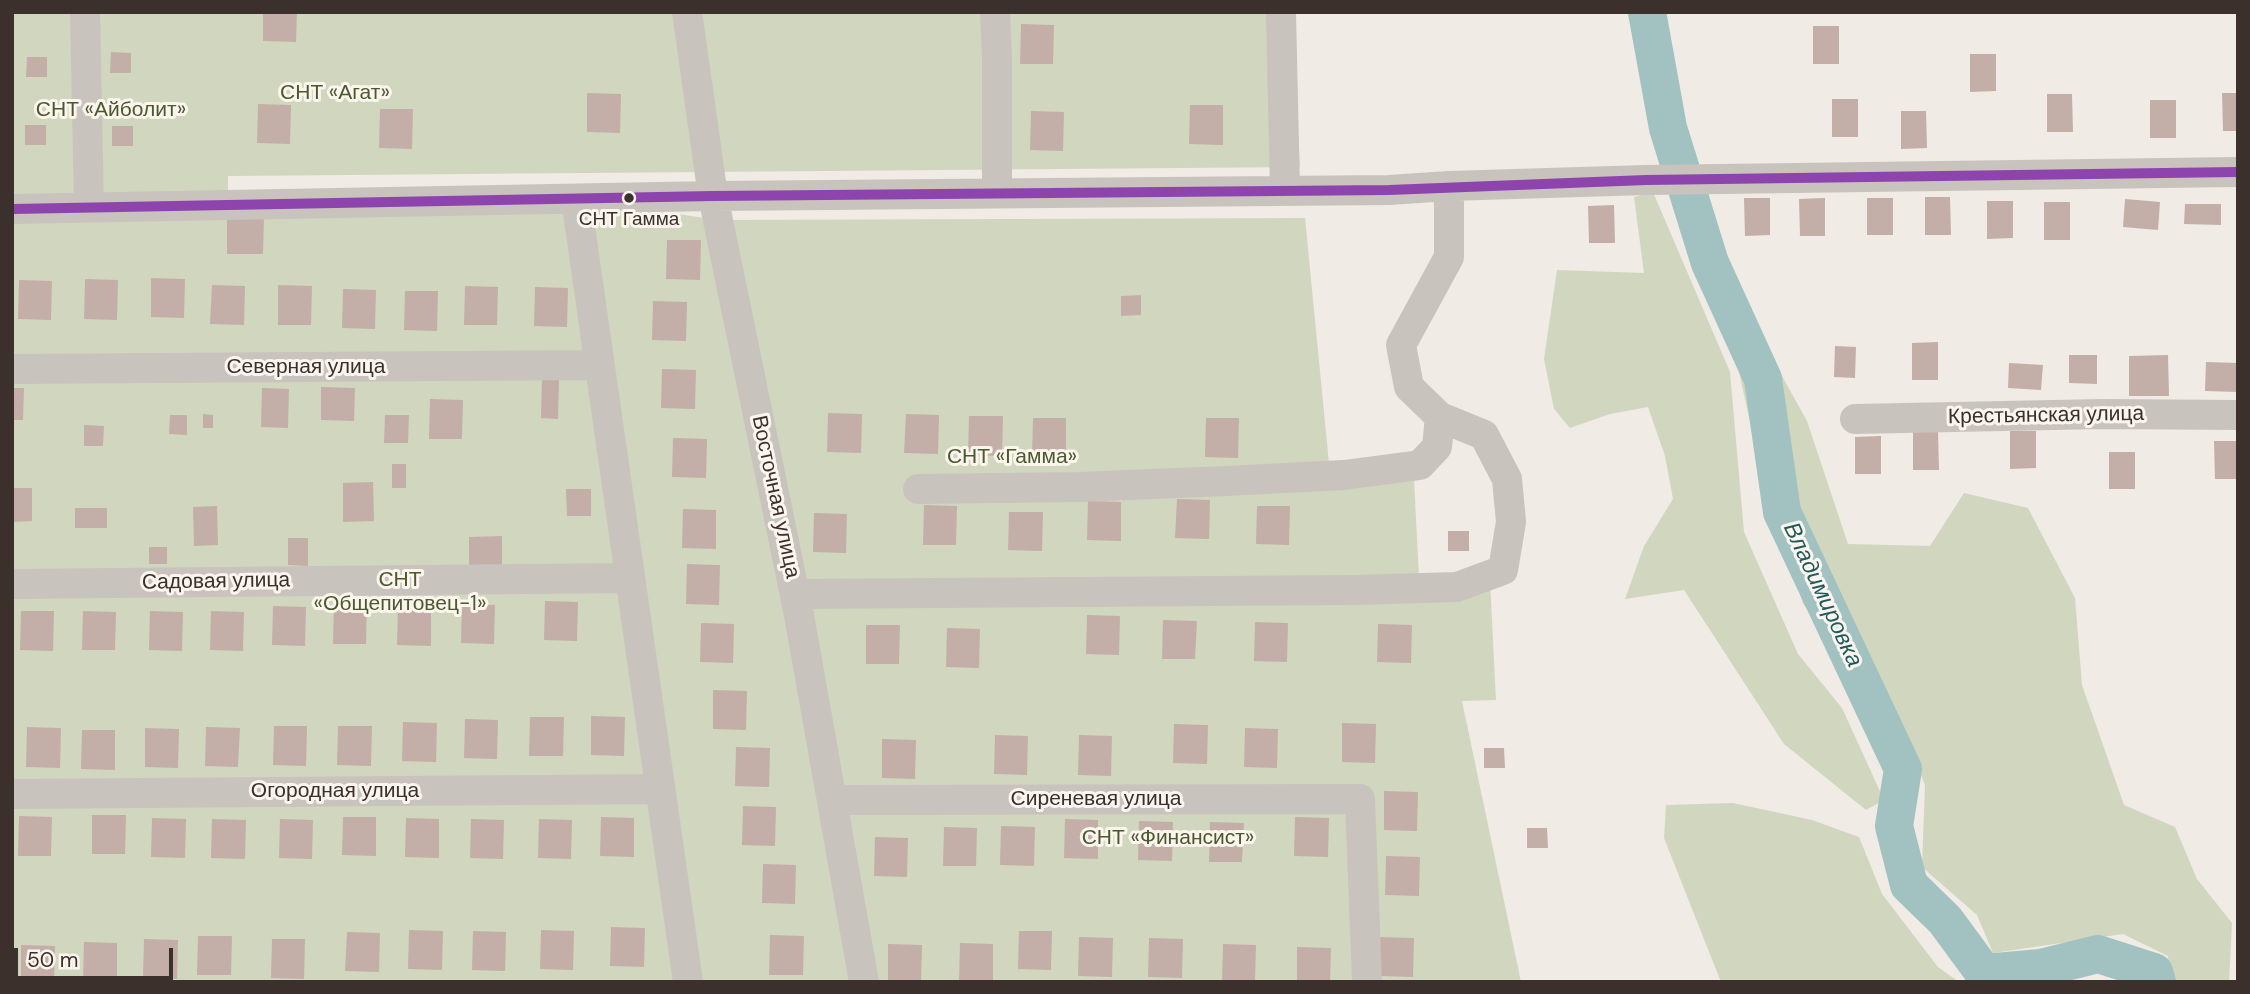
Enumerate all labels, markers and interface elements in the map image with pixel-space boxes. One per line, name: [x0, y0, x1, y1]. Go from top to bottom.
park label: СНТ «Агат»: [280, 80, 390, 106]
park label: СНТ «Айболит»: [36, 97, 186, 123]
marker: СНТ Гамма: [622, 191, 636, 205]
place label: СНТ Гамма: [579, 209, 679, 231]
street label: Северная улица: [226, 354, 386, 380]
street label: Крестьянская улица: [1948, 402, 2144, 430]
street label: Восточная улица: [745, 413, 805, 581]
park label: СНТ «Гамма»: [947, 444, 1077, 470]
water label: Владимировка: [1776, 518, 1868, 672]
park label: СНТ «Общепитовец-1»: [314, 567, 486, 617]
street label: Садовая улица: [142, 568, 290, 596]
street label: Огородная улица: [251, 778, 419, 804]
street label: Сиреневая улица: [1011, 786, 1181, 812]
park label: СНТ «Финансист»: [1082, 825, 1254, 851]
scale bar: [18, 934, 177, 978]
text: 50 m: [27, 946, 78, 974]

